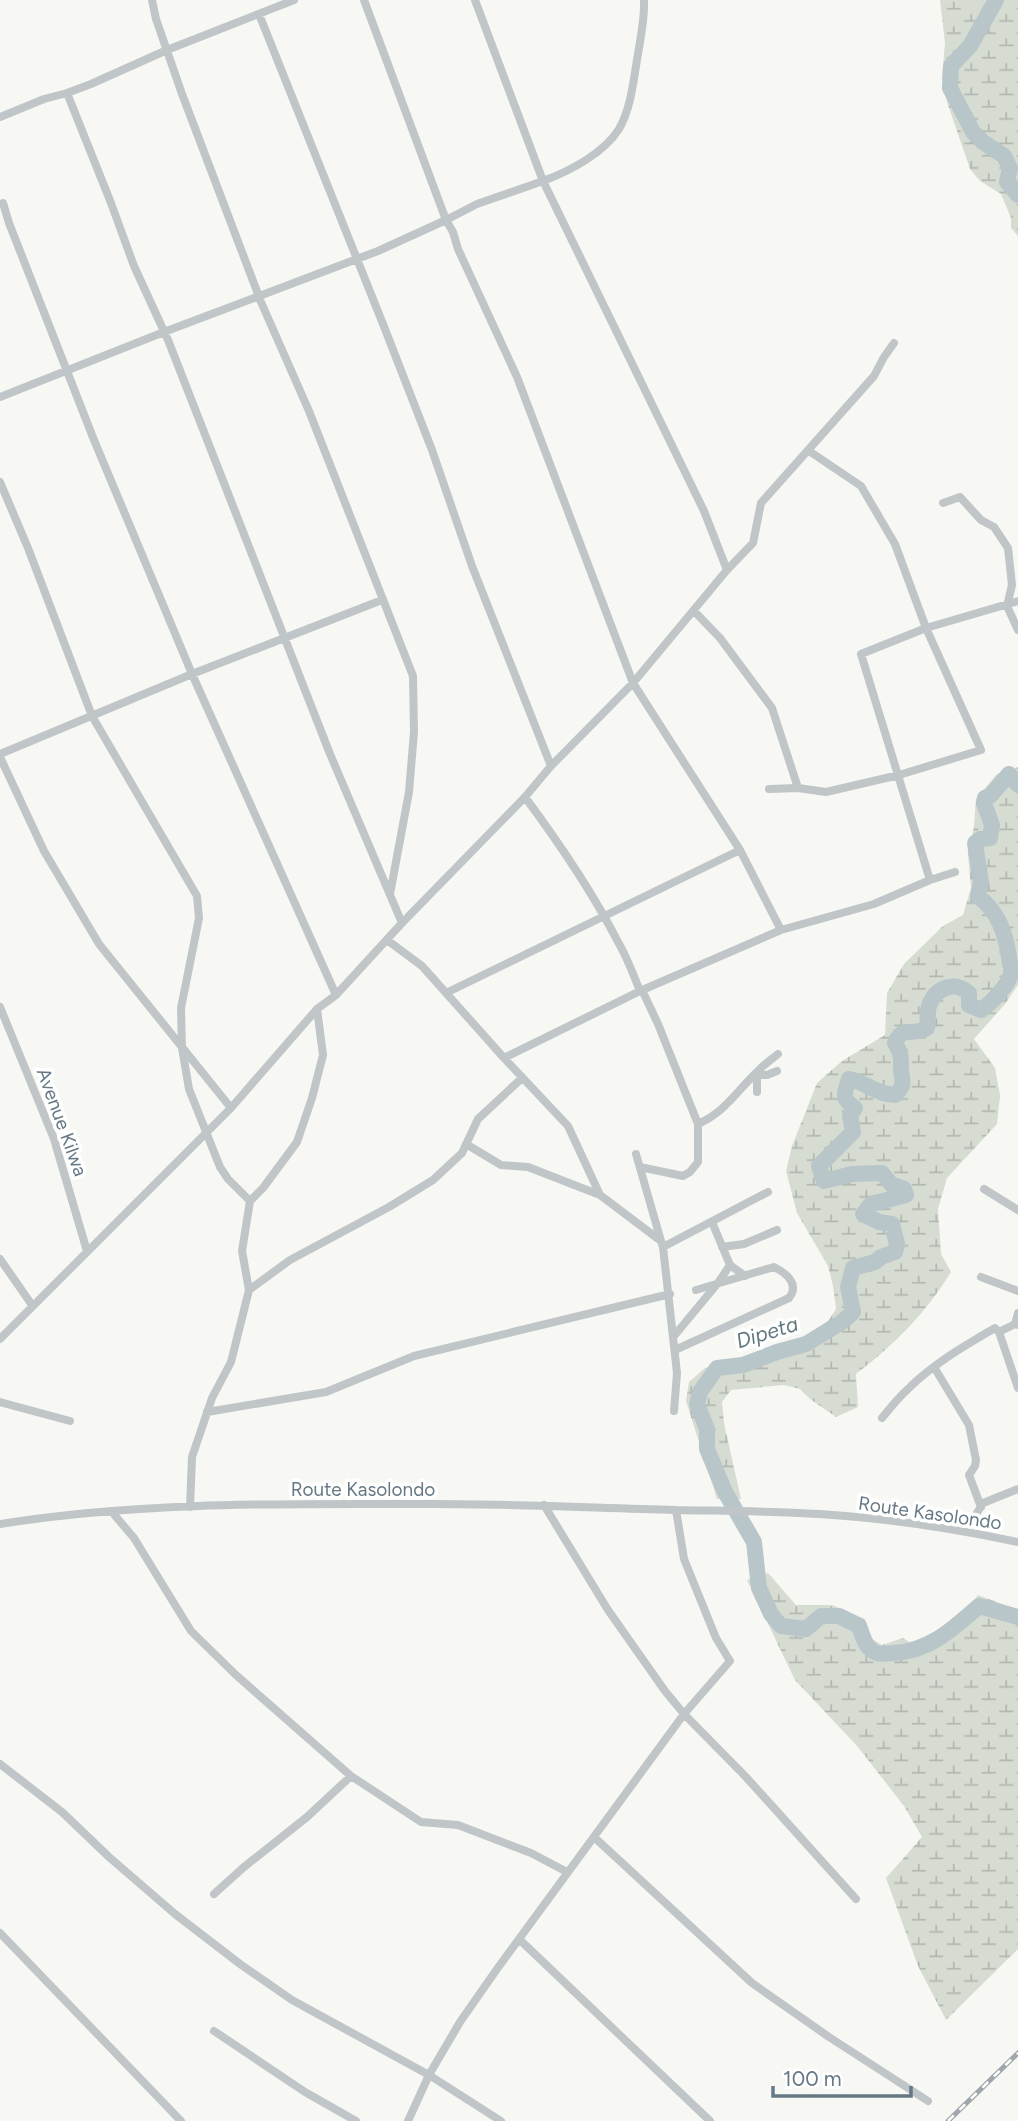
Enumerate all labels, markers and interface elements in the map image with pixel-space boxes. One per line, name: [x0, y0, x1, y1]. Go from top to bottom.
street label: Avenue Kilwa: [32, 1065, 92, 1179]
water label: Dipeta: [733, 1311, 801, 1353]
street label: Route Kasolondo: [291, 1478, 435, 1501]
street label: Route Kasolondo: [857, 1492, 1003, 1534]
scale bar: [773, 2054, 911, 2098]
text: 100 m: [783, 2066, 842, 2091]

